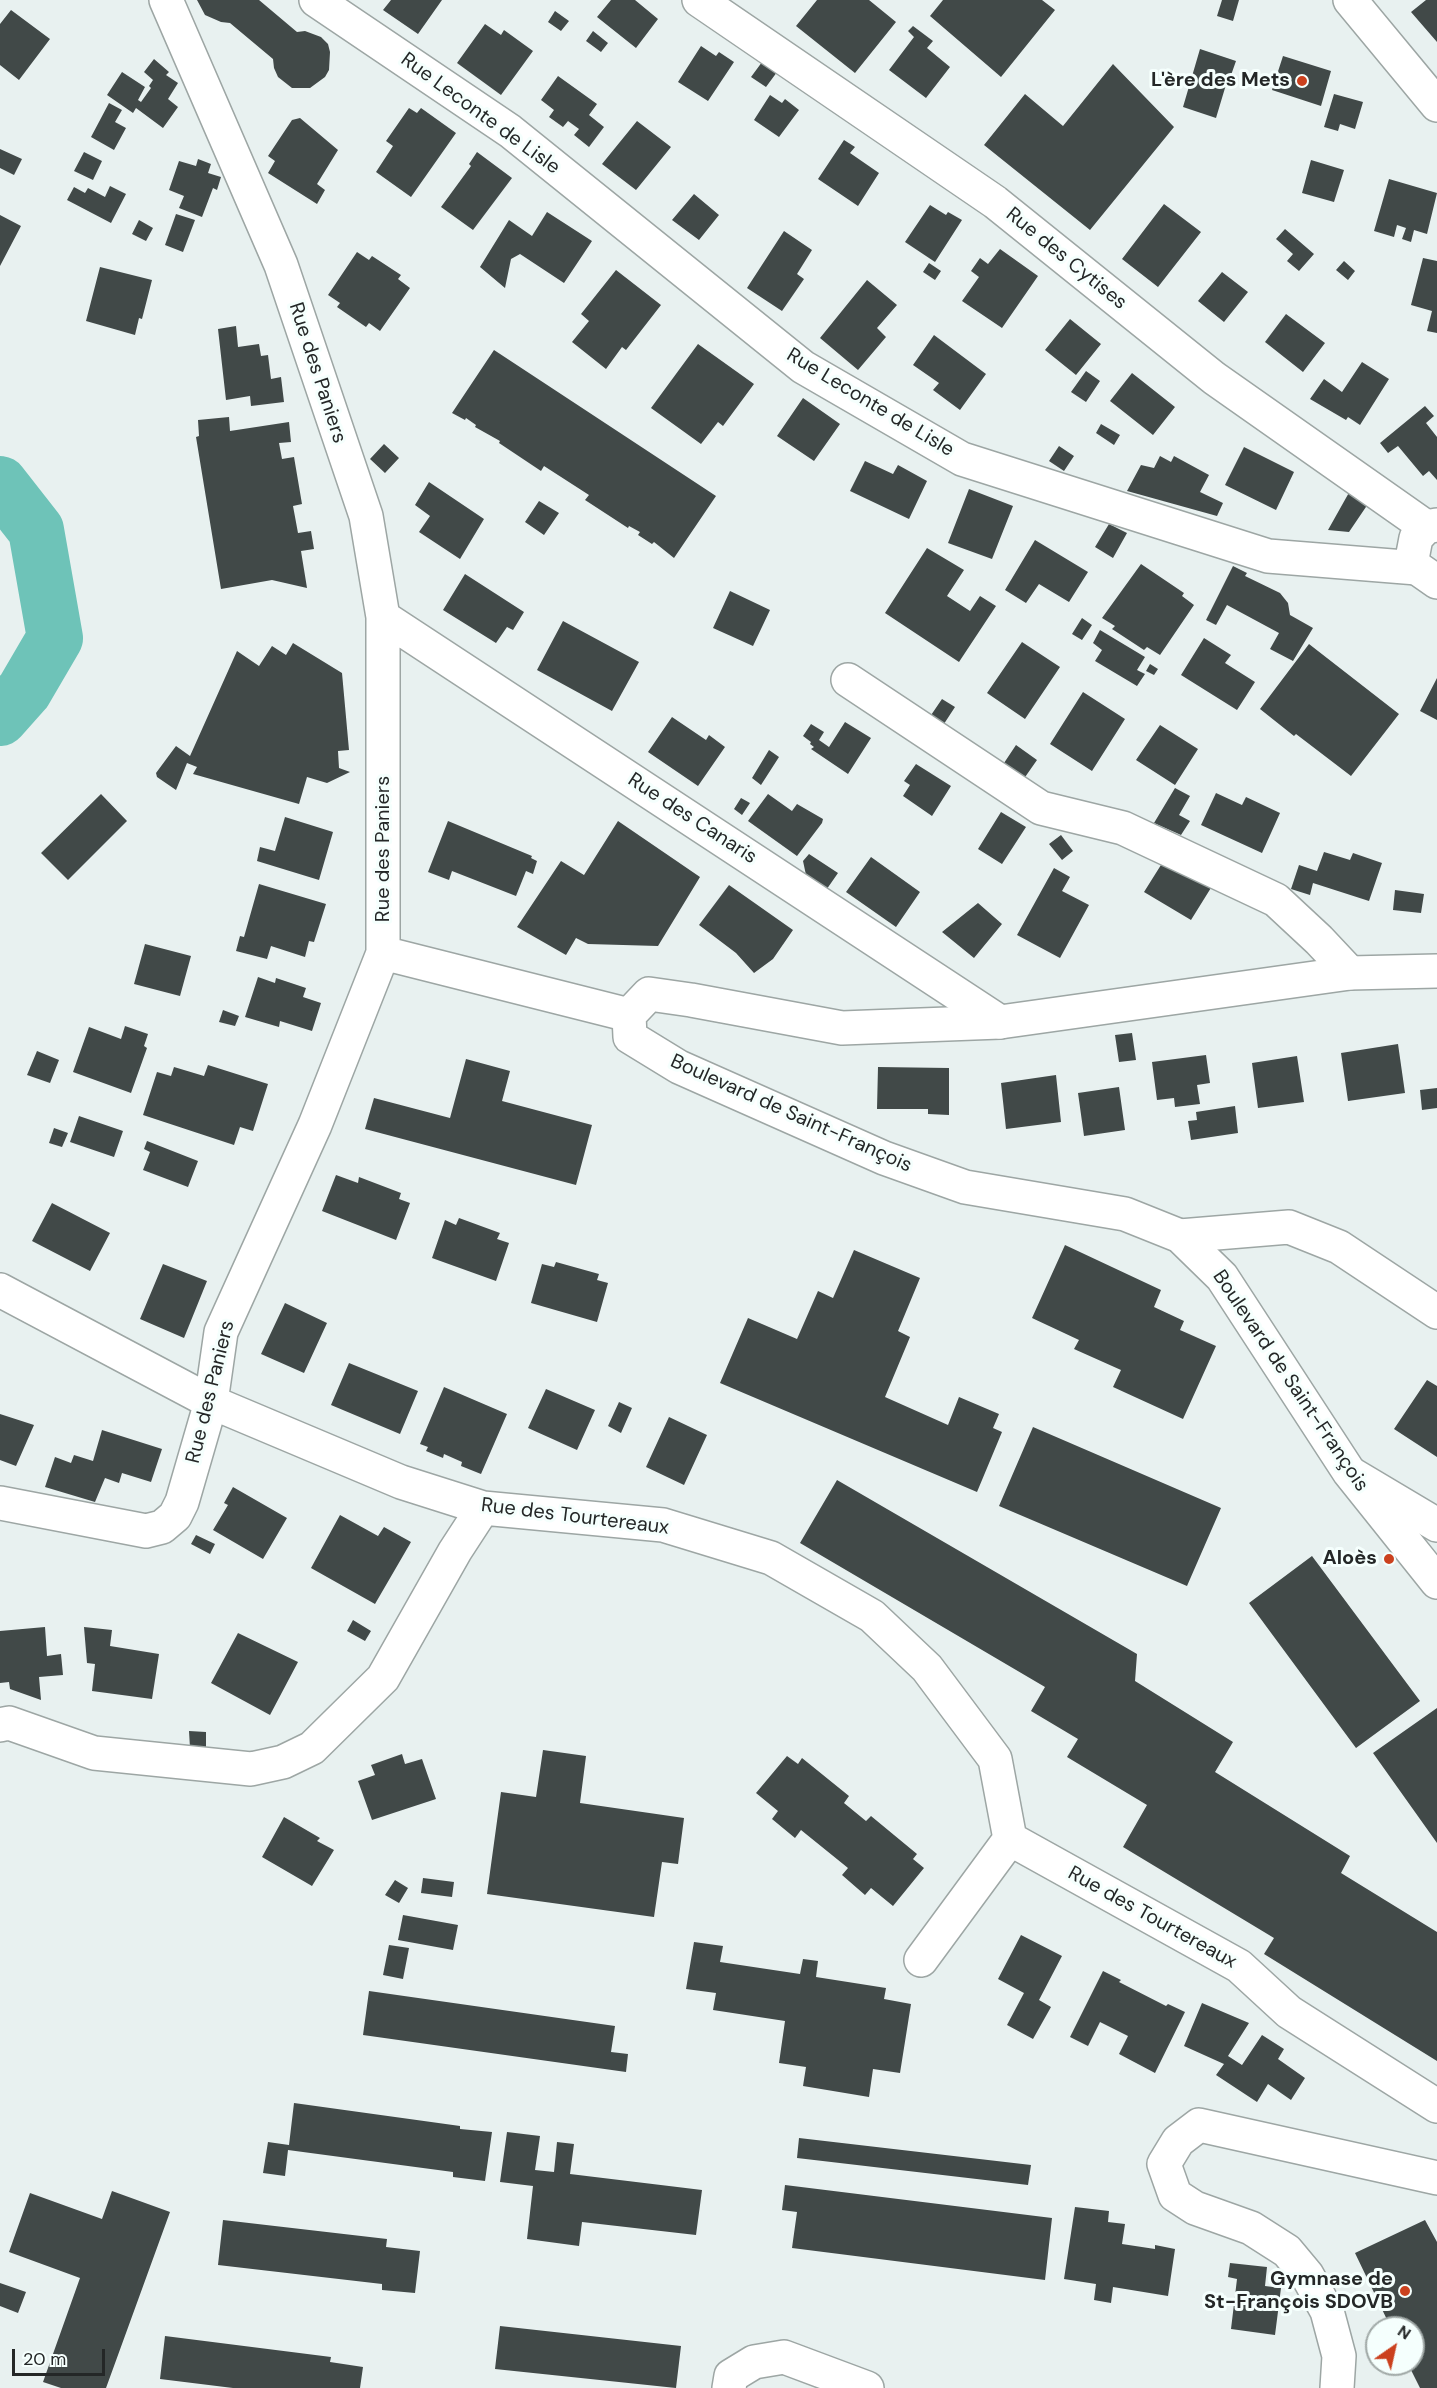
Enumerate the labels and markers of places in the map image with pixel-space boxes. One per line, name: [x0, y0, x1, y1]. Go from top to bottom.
place label: L'ère des Mets: [1151, 69, 1290, 93]
marker: L'ère des Mets: [1295, 74, 1309, 88]
place label: Aloès: [1323, 1547, 1377, 1571]
marker: Aloès: [1382, 1552, 1396, 1566]
place label: Gymnase de St-François SDOVB: [1204, 2268, 1393, 2315]
marker: Gymnase de St-François SDOVB: [1398, 2284, 1412, 2298]

